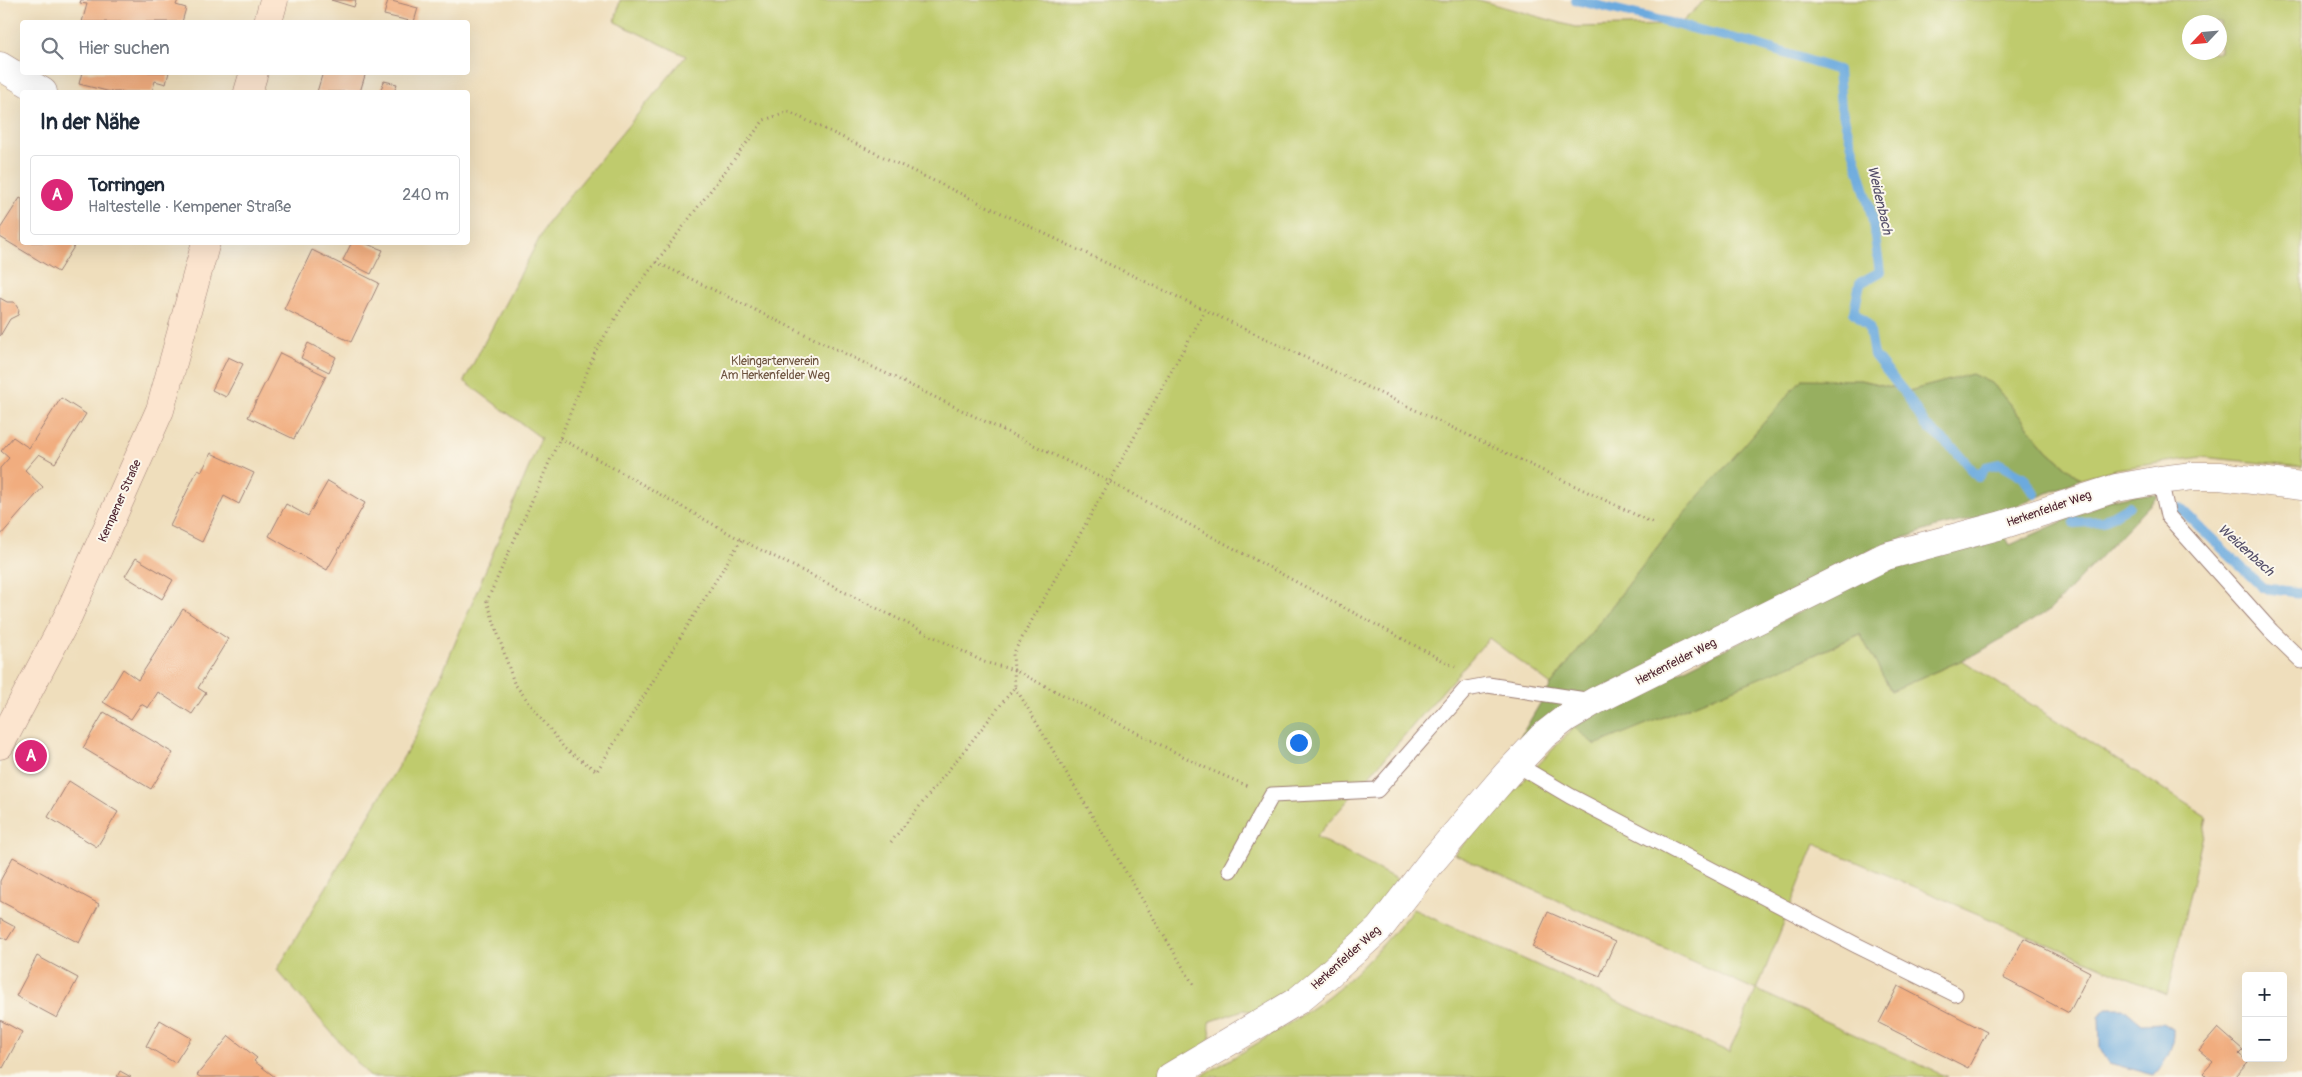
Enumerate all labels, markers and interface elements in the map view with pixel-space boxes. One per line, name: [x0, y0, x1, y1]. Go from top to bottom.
north arrow: [2182, 15, 2227, 60]
search box: [20, 20, 470, 75]
icon: search: [38, 34, 66, 62]
text: Hier suchen: [78, 36, 170, 60]
text: In der Nähe: [40, 109, 140, 136]
water label: Weidenbach: [1864, 164, 1896, 237]
text: Torringen: [88, 173, 165, 197]
text: A: [52, 185, 62, 205]
text: 240 m: [402, 185, 449, 205]
text: Haltestelle · Kempener Straße: [88, 197, 291, 217]
park label: Kleingartenverein Am Herkenfelder Weg: [720, 354, 830, 383]
street label: Kempener Straße: [95, 457, 145, 545]
street label: Herkenfelder Weg: [2005, 487, 2093, 531]
water label: Weidenbach: [2214, 520, 2279, 581]
street label: Herkenfelder Weg: [1633, 635, 1719, 689]
your location: [1286, 730, 1312, 756]
pin: A: [15, 737, 47, 775]
street label: Herkenfelder Weg: [1308, 923, 1384, 993]
map controls: [2242, 972, 2287, 1062]
button: +: [2242, 972, 2287, 1017]
button: −: [2242, 1017, 2287, 1062]

